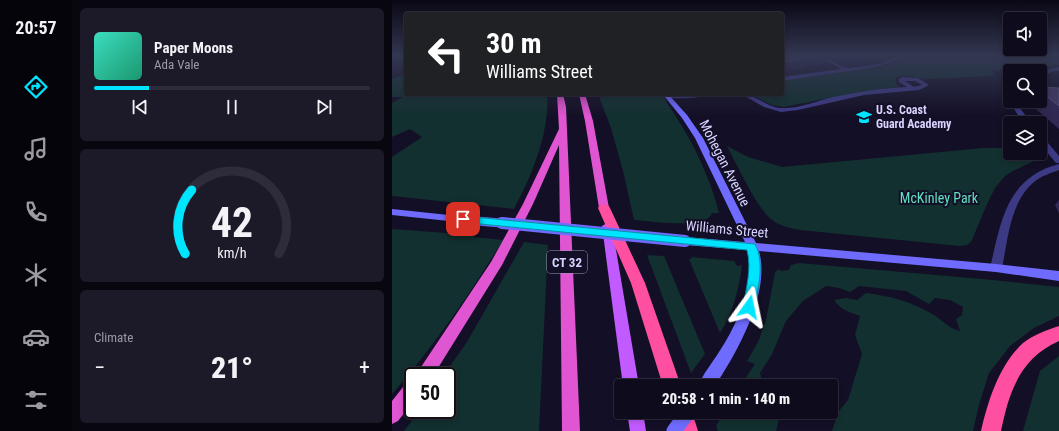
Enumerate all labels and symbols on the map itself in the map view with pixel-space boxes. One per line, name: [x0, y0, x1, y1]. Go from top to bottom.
place label: U.S. Coast Guard Academy: [876, 103, 952, 131]
school or university icon: U.S. Coast Guard Academy: [855, 108, 873, 126]
street label: Mohegan Avenue: [696, 117, 754, 209]
park label: McKinley Park: [900, 190, 979, 206]
pin: [446, 202, 480, 236]
street label: Williams Street: [685, 217, 769, 241]
road number: CT 32: [547, 251, 587, 273]
position arrow: [728, 286, 770, 328]
speed limit sign: 50: [404, 367, 456, 419]

